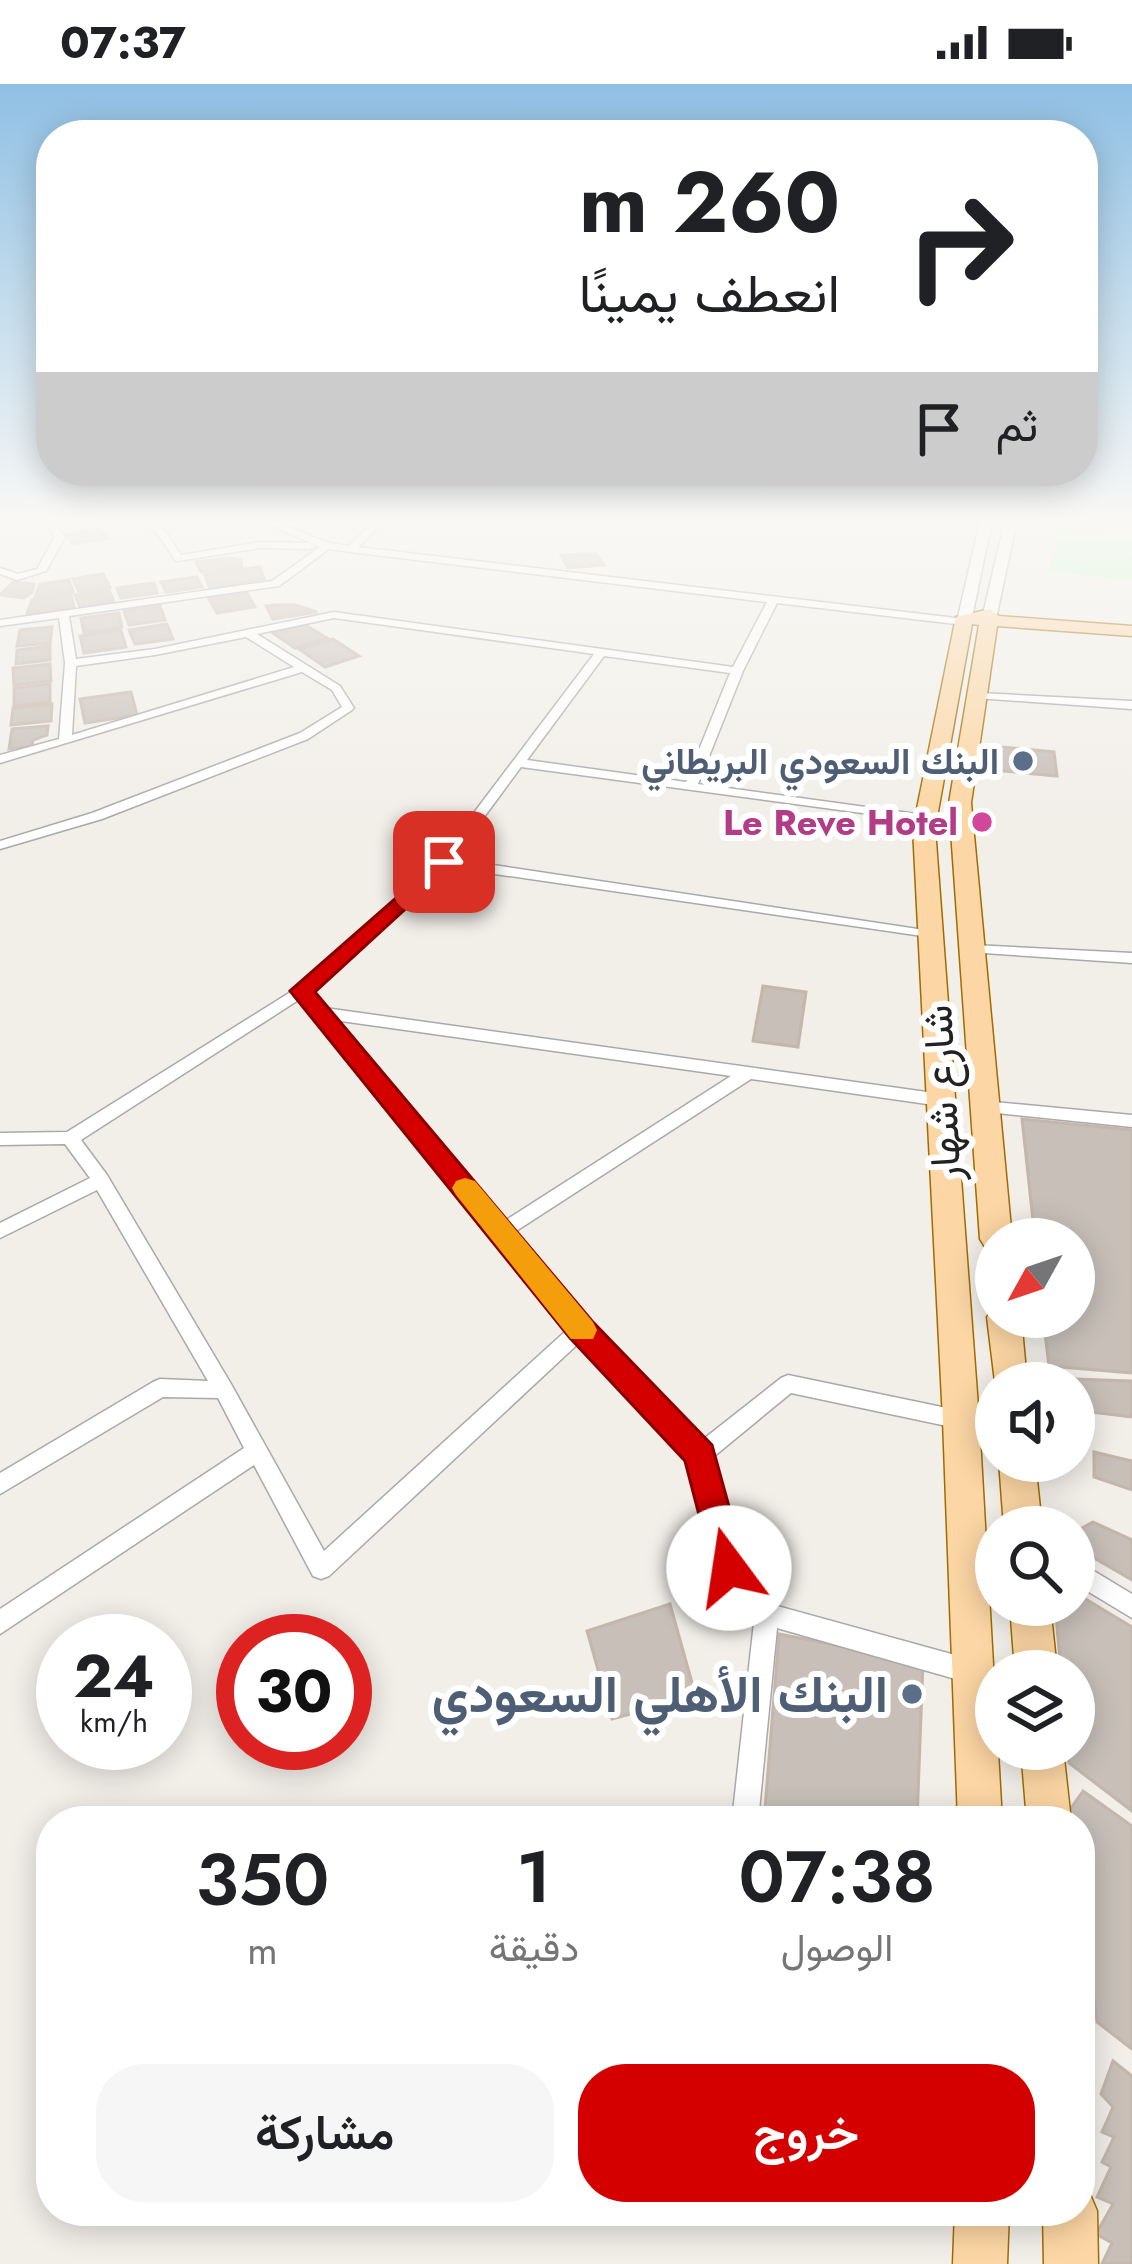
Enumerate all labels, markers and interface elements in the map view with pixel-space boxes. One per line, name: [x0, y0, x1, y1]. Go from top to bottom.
text: 07:37: [60, 10, 186, 75]
text: 260 m: [579, 142, 840, 264]
icon: right: [882, 168, 1038, 324]
text: انعطف يمينًا: [579, 254, 840, 332]
text: ثم: [996, 393, 1038, 458]
icon: arrive: [906, 396, 972, 462]
place label: البنك السعودي البريطاني: [641, 735, 999, 791]
marker: البنك السعودي البريطاني: [1010, 748, 1036, 774]
place label: Le Reve Hotel: [723, 796, 958, 848]
marker: Le Reve Hotel: [969, 809, 995, 835]
pin: [393, 811, 495, 913]
icon: arrive: [411, 829, 477, 895]
street label: شارع شهار: [906, 1003, 977, 1184]
north arrow: [975, 1218, 1095, 1338]
map controls: [975, 1218, 1095, 1770]
button: sound: [975, 1362, 1095, 1482]
position arrow: [666, 1505, 792, 1631]
button: search: [975, 1506, 1095, 1626]
speed limit sign: 30: [216, 1614, 372, 1770]
text: 24: [73, 1633, 155, 1720]
button: layers: [975, 1650, 1095, 1770]
place label: البنك الأهلي السعودي: [432, 1657, 888, 1736]
marker: البنك الأهلي السعودي: [899, 1681, 925, 1707]
text: km/h: [80, 1700, 148, 1743]
text: 1: [516, 1825, 552, 1929]
text: 07:38: [739, 1825, 936, 1929]
text: 350: [195, 1828, 329, 1932]
text: دقيقة: [489, 1919, 579, 1976]
text: الوصول: [781, 1919, 893, 1976]
text: m: [247, 1922, 278, 1979]
button: مشاركة: [96, 2064, 554, 2202]
button: خروج: [578, 2064, 1035, 2202]

